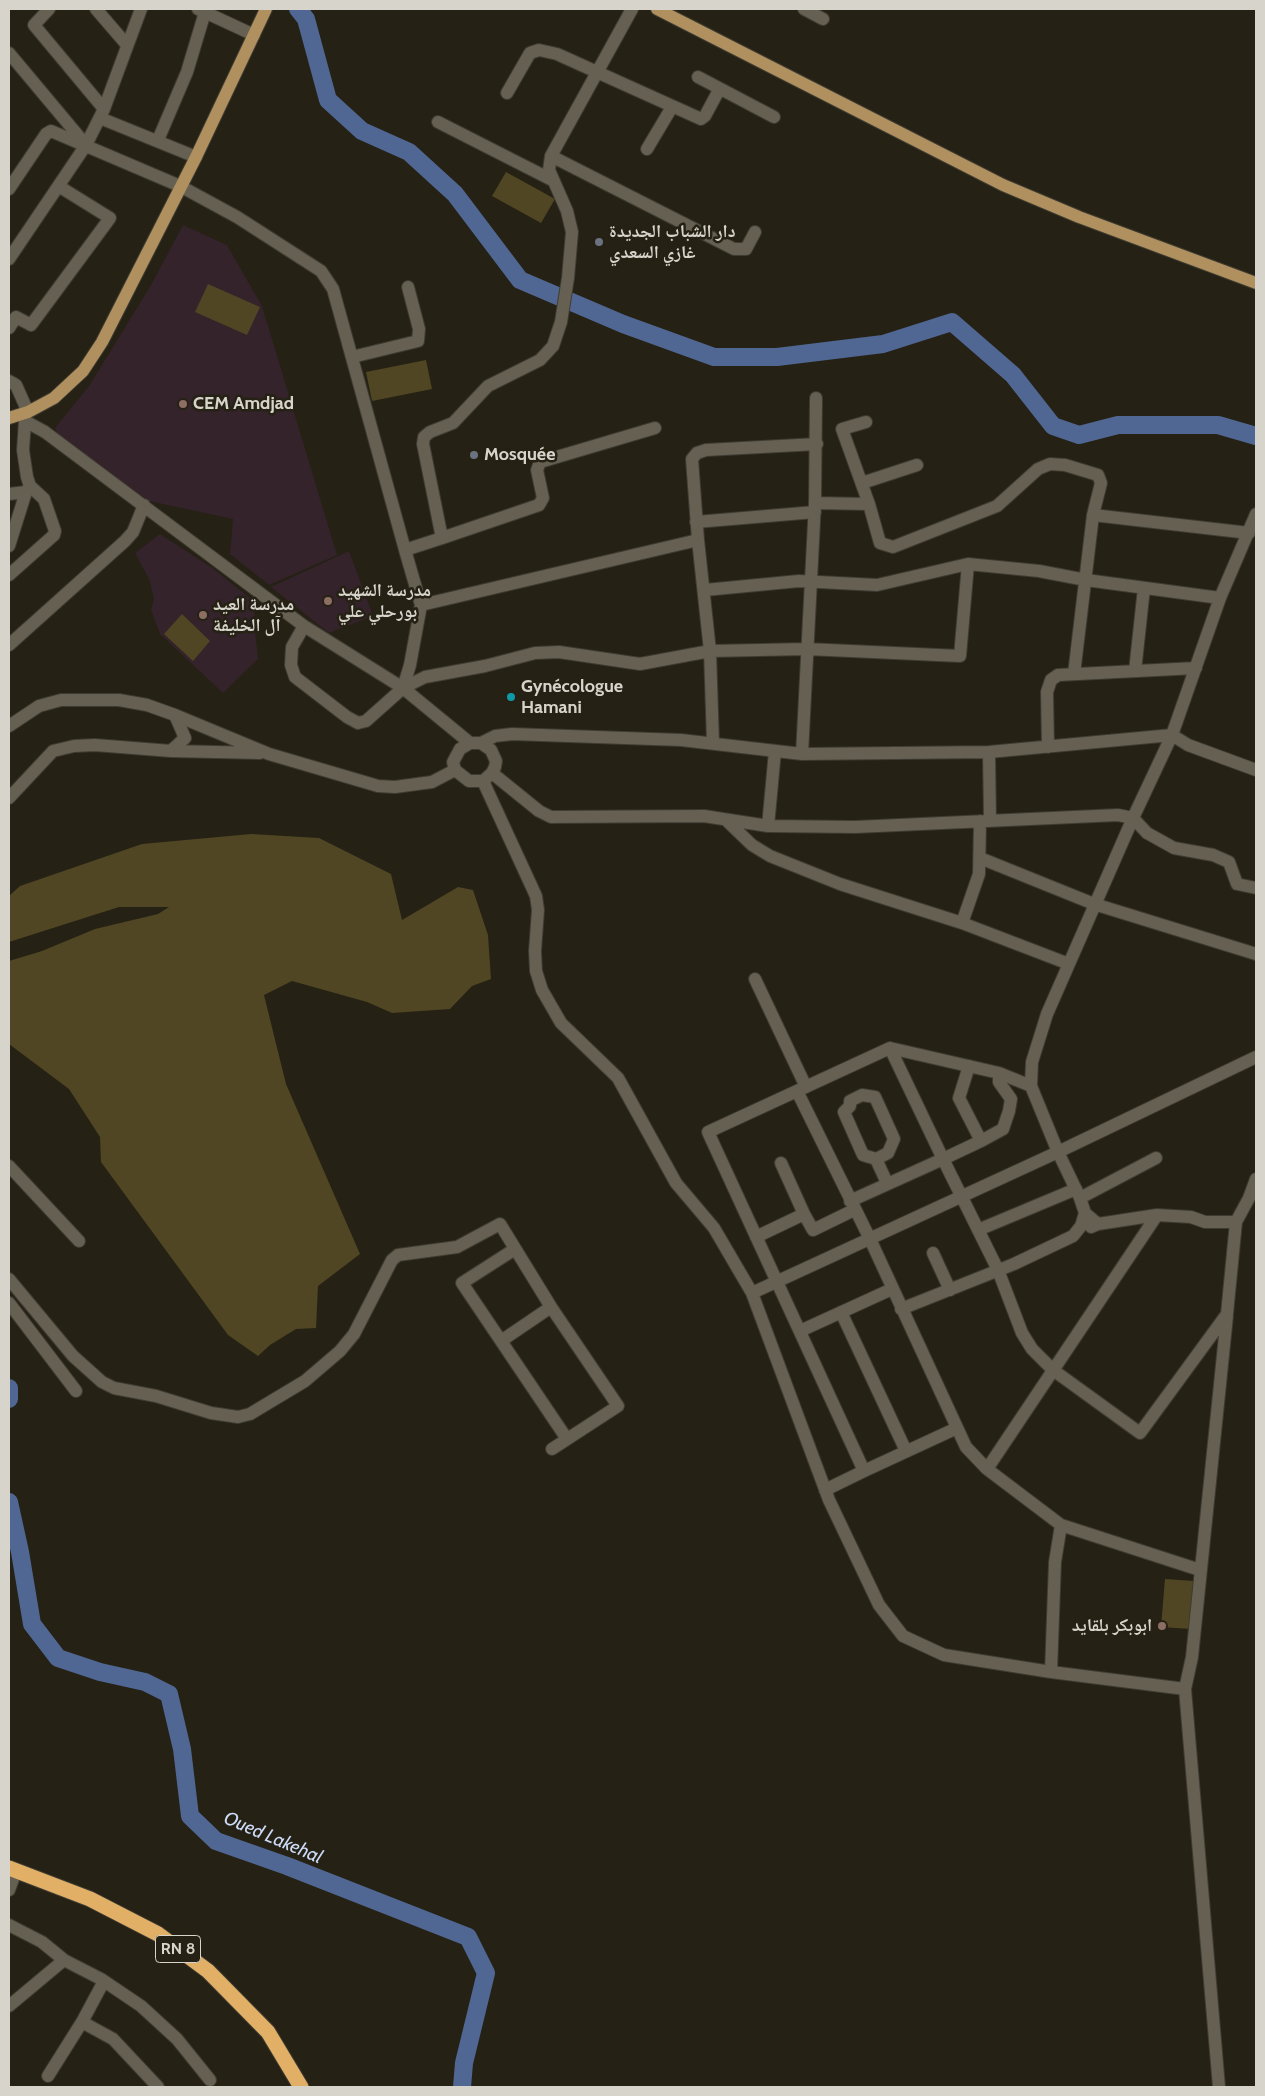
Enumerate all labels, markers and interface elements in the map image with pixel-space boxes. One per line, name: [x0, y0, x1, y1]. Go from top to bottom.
place label: دار الشباب الجديدة غازي السعدي: [609, 221, 735, 264]
marker: دار الشباب الجديدة غازي السعدي: [593, 236, 605, 248]
place label: CEM Amdjad: [193, 393, 294, 415]
marker: CEM Amdjad: [177, 398, 189, 410]
place label: Mosquée: [484, 444, 555, 466]
marker: Mosquée: [468, 449, 480, 461]
place label: مدرسة الشهيد بورحلي علي: [338, 580, 431, 622]
place label: مدرسة العيد آل الخليفة: [213, 594, 294, 636]
marker: مدرسة الشهيد بورحلي علي: [322, 595, 334, 607]
marker: مدرسة العيد آل الخليفة: [197, 609, 209, 621]
place label: Gynécologue Hamani: [521, 676, 623, 719]
marker: Gynécologue Hamani: [505, 691, 517, 703]
place label: ابوبكر بلقايد: [1072, 1615, 1152, 1637]
marker: ابوبكر بلقايد: [1156, 1620, 1168, 1632]
water label: Oued Lakehal: [220, 1807, 326, 1869]
road number: RN 8: [156, 1936, 200, 1962]

